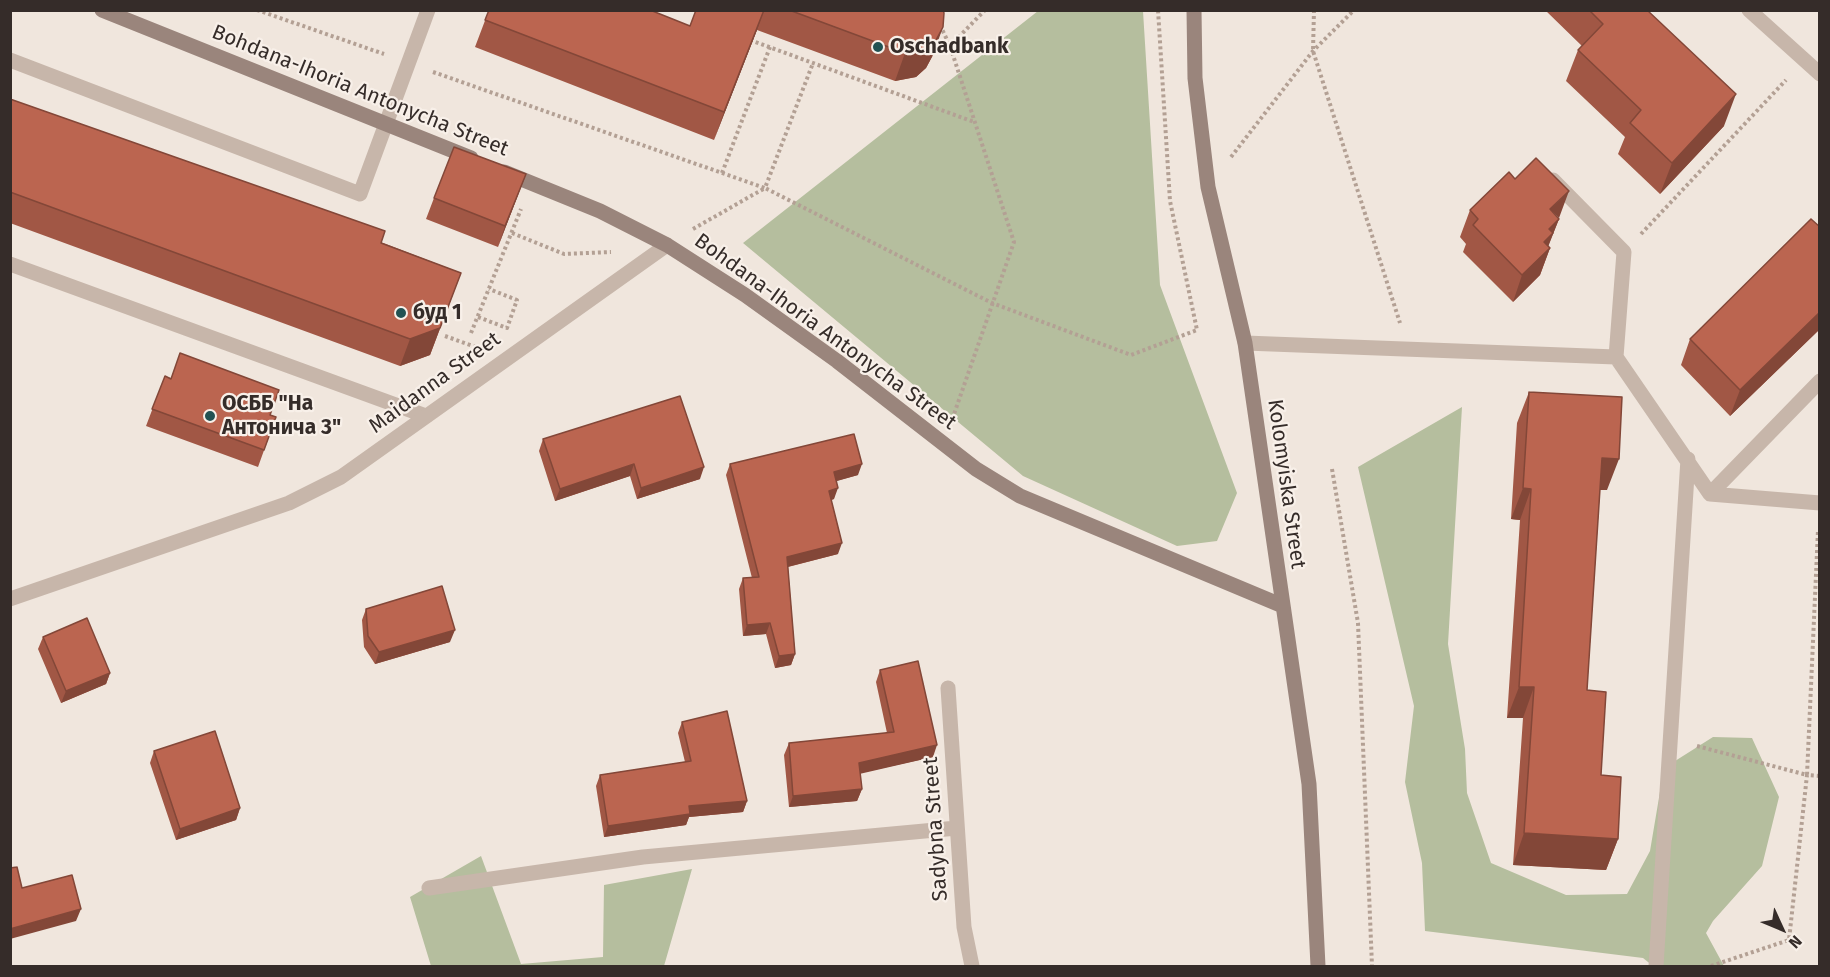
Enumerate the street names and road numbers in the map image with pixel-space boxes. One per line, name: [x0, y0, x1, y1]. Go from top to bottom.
street label: Bohdana-Ihoria Antonycha Street: [208, 20, 512, 162]
street label: Bohdana-Ihoria Antonycha Street: [689, 228, 961, 436]
street label: Maidanna Street: [364, 327, 506, 439]
street label: Kolomyiska Street: [1262, 398, 1310, 570]
street label: Sadybna Street: [918, 756, 954, 902]

